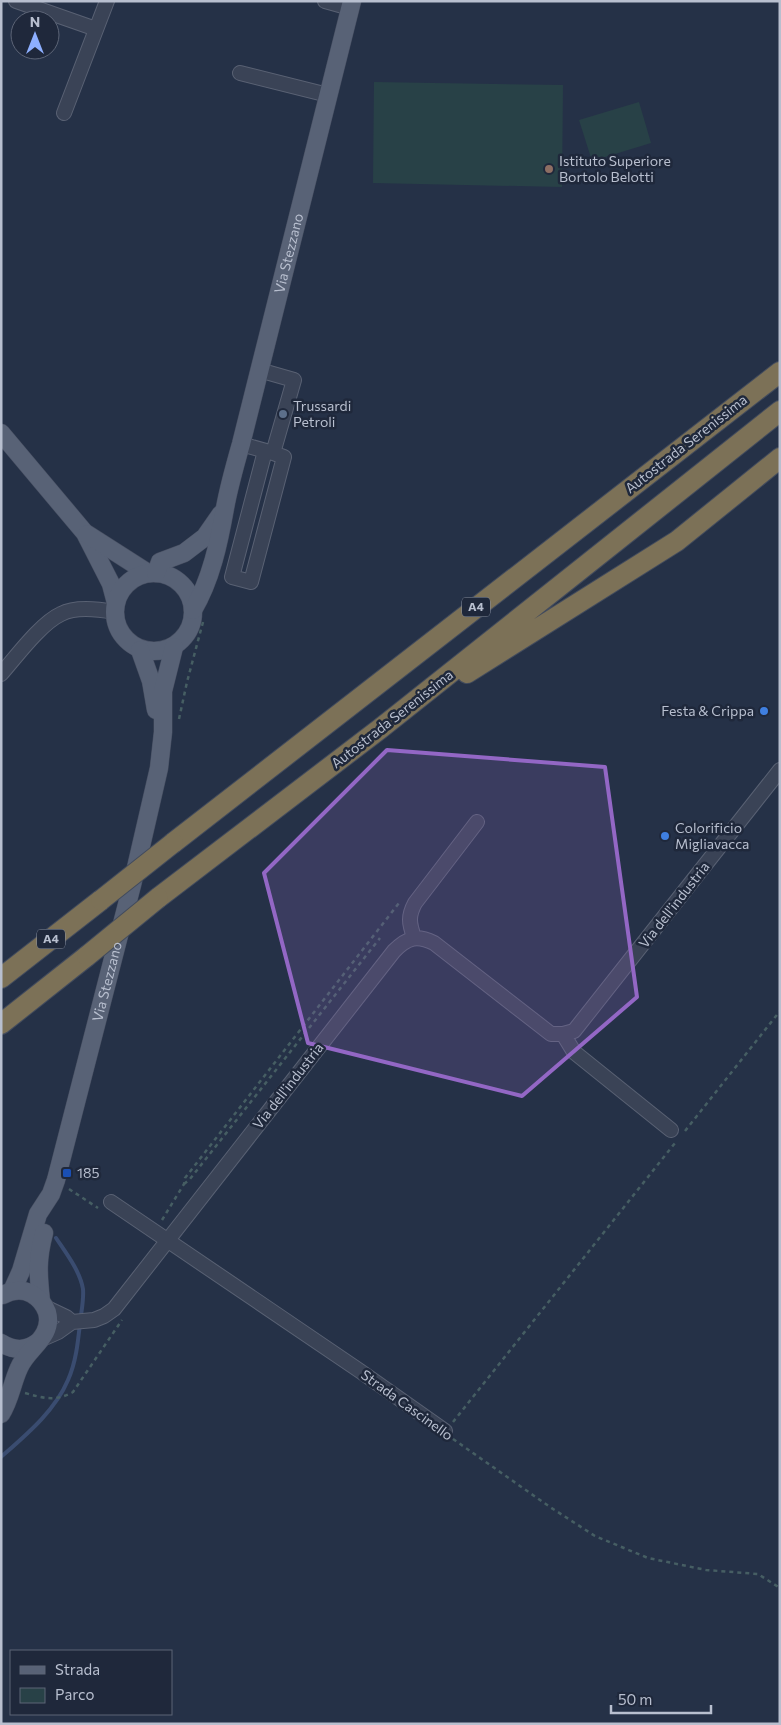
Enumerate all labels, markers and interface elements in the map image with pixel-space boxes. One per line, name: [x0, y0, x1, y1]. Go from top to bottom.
north arrow: [10, 10, 60, 60]
text: N: [30, 13, 40, 30]
place label: Istituto Superiore Bortolo Belotti: [559, 152, 671, 185]
marker: Istituto Superiore Bortolo Belotti: [543, 163, 555, 175]
street label: Via Stezzano: [270, 211, 306, 295]
street label: Autostrada Serenissima: [621, 391, 750, 496]
place label: Trussardi Petroli: [293, 397, 351, 430]
marker: Trussardi Petroli: [277, 408, 289, 420]
road number: A4: [462, 598, 490, 616]
street label: Autostrada Serenissima: [327, 666, 456, 771]
place label: Festa & Crippa: [661, 702, 754, 719]
marker: Festa & Crippa: [758, 705, 770, 717]
place label: Colorificio Migliavacca: [675, 819, 749, 852]
marker: Colorificio Migliavacca: [659, 830, 671, 842]
street label: Via dell'industria: [635, 858, 713, 951]
road number: A4: [37, 930, 65, 949]
street label: Via Stezzano: [88, 940, 125, 1023]
street label: Via dell'industria: [249, 1039, 327, 1132]
place label: 185: [77, 1164, 100, 1181]
marker: 185: [61, 1167, 73, 1179]
street label: Strada Cascinello: [358, 1366, 457, 1444]
legend: [10, 1650, 172, 1715]
text: Strada: [55, 1660, 100, 1678]
scale bar: [611, 1682, 711, 1714]
text: Parco: [55, 1685, 94, 1703]
text: 50 m: [618, 1690, 652, 1708]

